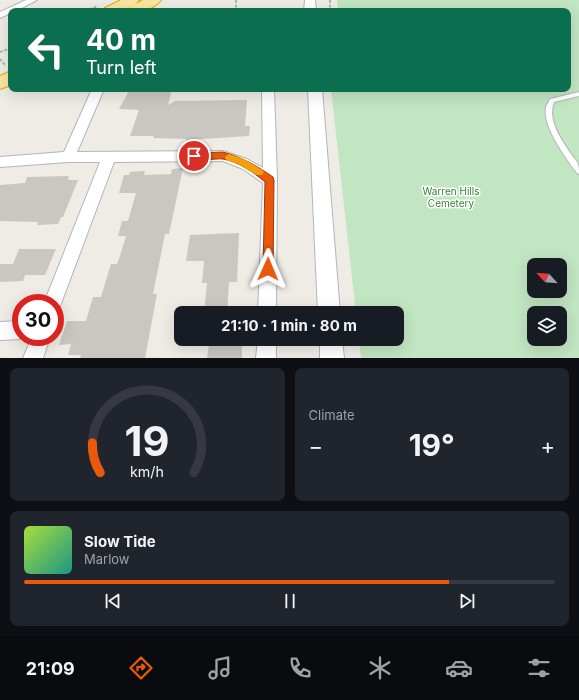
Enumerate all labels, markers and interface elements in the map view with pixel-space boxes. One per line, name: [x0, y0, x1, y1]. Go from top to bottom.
text: 40 m: [86, 23, 156, 57]
icon: left: [20, 24, 72, 76]
text: Turn left: [86, 57, 156, 78]
pin: [177, 139, 211, 173]
icon: arrive: [183, 145, 205, 167]
park label: Warren Hills Cemetery: [422, 185, 480, 209]
position arrow: [247, 248, 289, 290]
north arrow: [527, 258, 567, 298]
map controls: [527, 258, 567, 346]
speed limit sign: 30: [12, 294, 64, 346]
button: layers: [527, 306, 567, 346]
text: 21:10 · 1 min · 80 m: [221, 316, 357, 335]
text: Climate: [309, 407, 355, 423]
text: 19: [125, 415, 170, 465]
text: 19°: [409, 427, 455, 463]
text: −: [309, 433, 323, 459]
text: +: [540, 433, 555, 459]
text: km/h: [130, 462, 164, 479]
text: Slow Tide: [84, 532, 156, 551]
text: Marlow: [84, 551, 130, 567]
icon: previous: [102, 590, 124, 612]
icon: pause: [279, 590, 301, 612]
icon: next: [456, 590, 478, 612]
icon: directions: [127, 654, 155, 682]
icon: music: [206, 654, 234, 682]
icon: phone: [286, 654, 314, 682]
icon: climate: [366, 654, 394, 682]
icon: car: [445, 654, 473, 682]
icon: filters: [525, 654, 553, 682]
text: 21:09: [26, 658, 75, 679]

